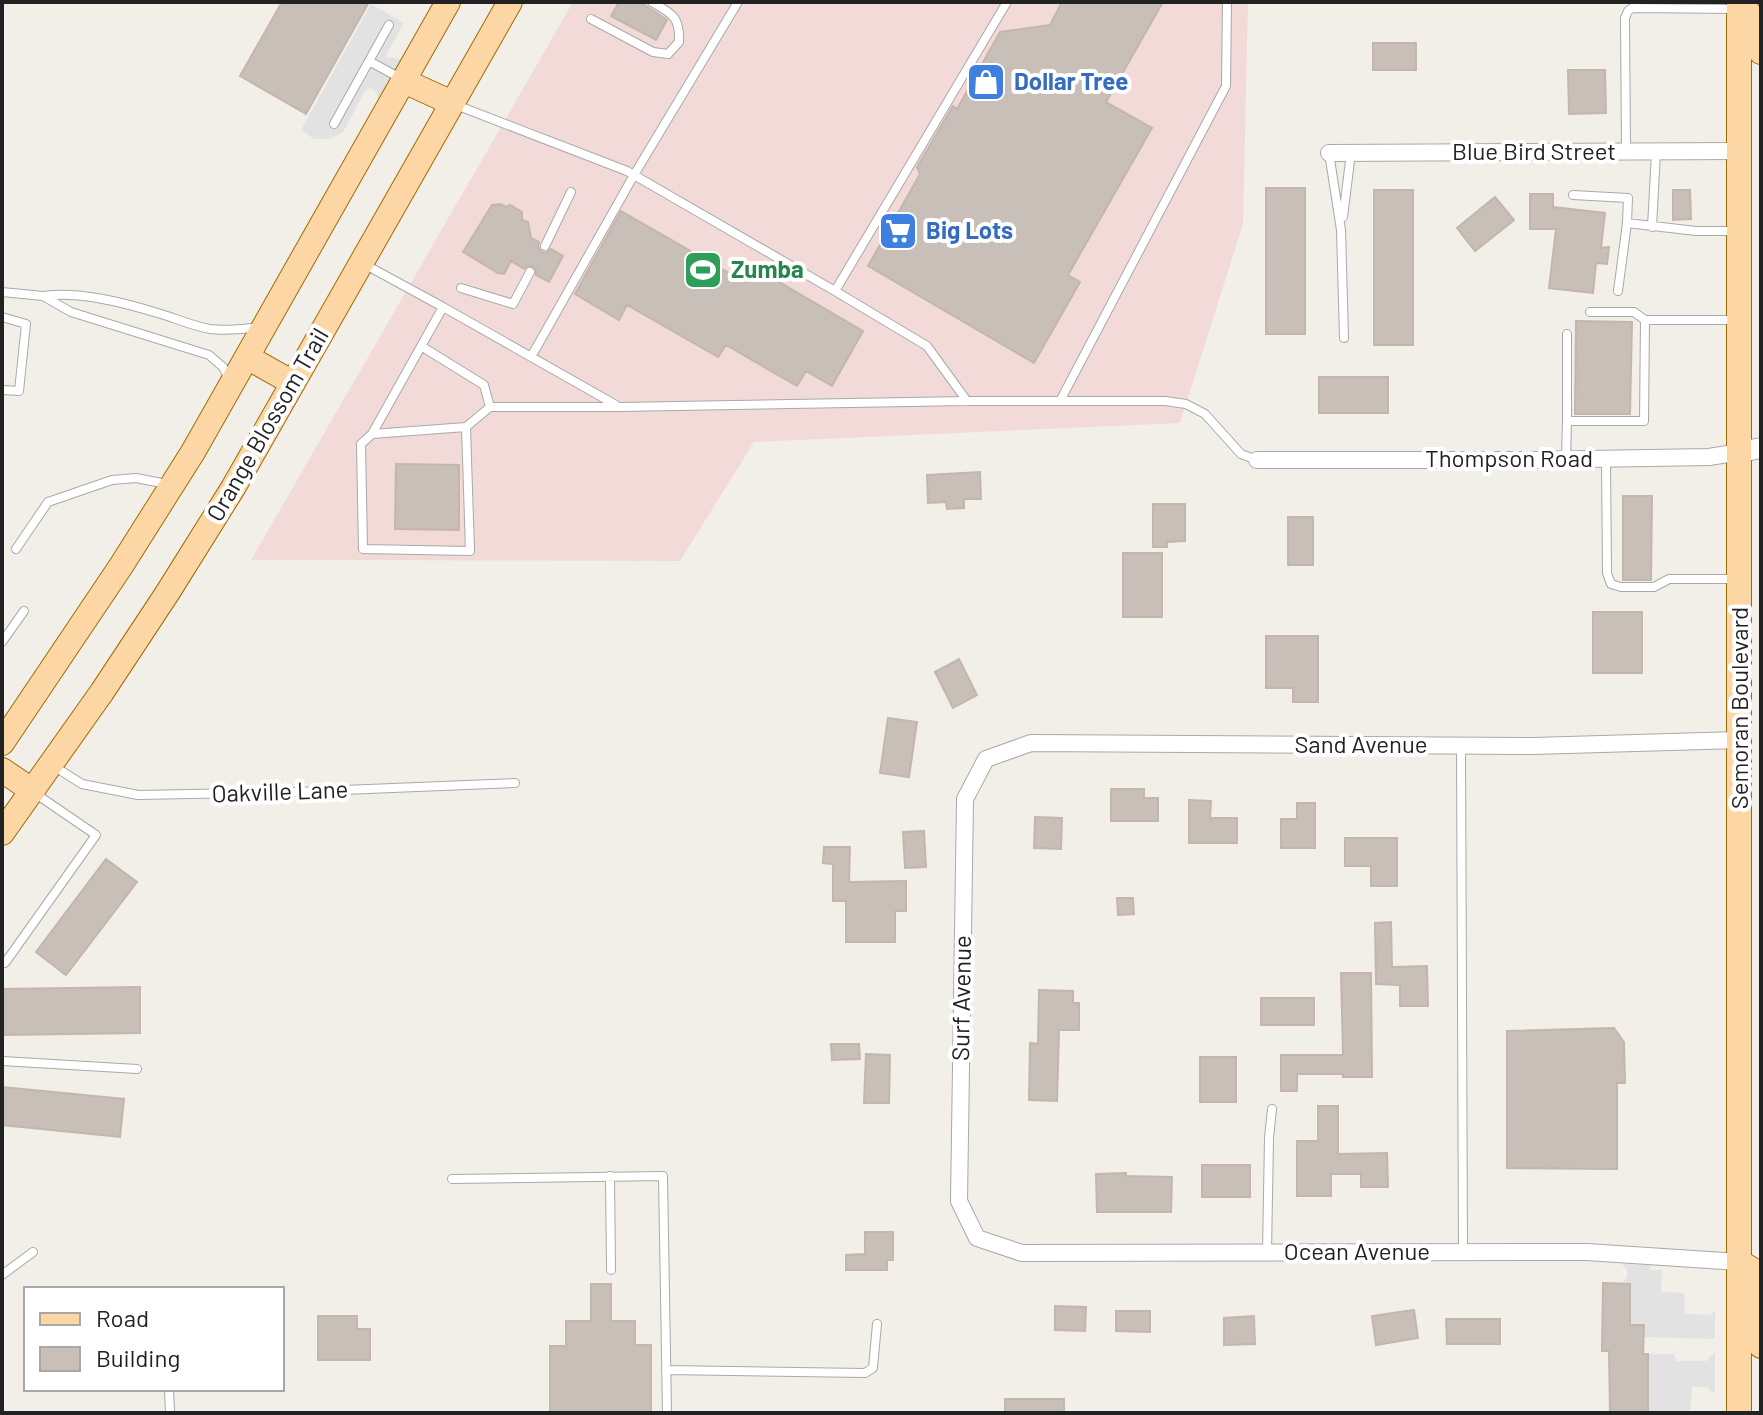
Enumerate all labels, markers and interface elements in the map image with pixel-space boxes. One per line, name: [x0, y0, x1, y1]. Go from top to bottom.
shop icon: Dollar Tree: [965, 61, 1007, 103]
place label: Dollar Tree: [1014, 66, 1128, 95]
street label: Blue Bird Street: [1452, 136, 1616, 165]
supermarket icon: Big Lots: [877, 210, 919, 252]
place label: Big Lots: [926, 215, 1013, 244]
sports icon: Zumba: [682, 249, 724, 291]
place label: Zumba: [731, 254, 804, 283]
street label: Orange Blossom Trail: [200, 322, 334, 526]
street label: Thompson Road: [1425, 443, 1593, 472]
street label: Semoran Boulevard: [1724, 607, 1753, 809]
street label: Sand Avenue: [1294, 729, 1428, 758]
street label: Oakville Lane: [211, 774, 349, 807]
street label: Surf Avenue: [945, 935, 976, 1061]
street label: Ocean Avenue: [1284, 1236, 1430, 1265]
legend: [24, 1287, 284, 1391]
text: Road: [96, 1303, 149, 1332]
text: Building: [96, 1343, 180, 1372]

